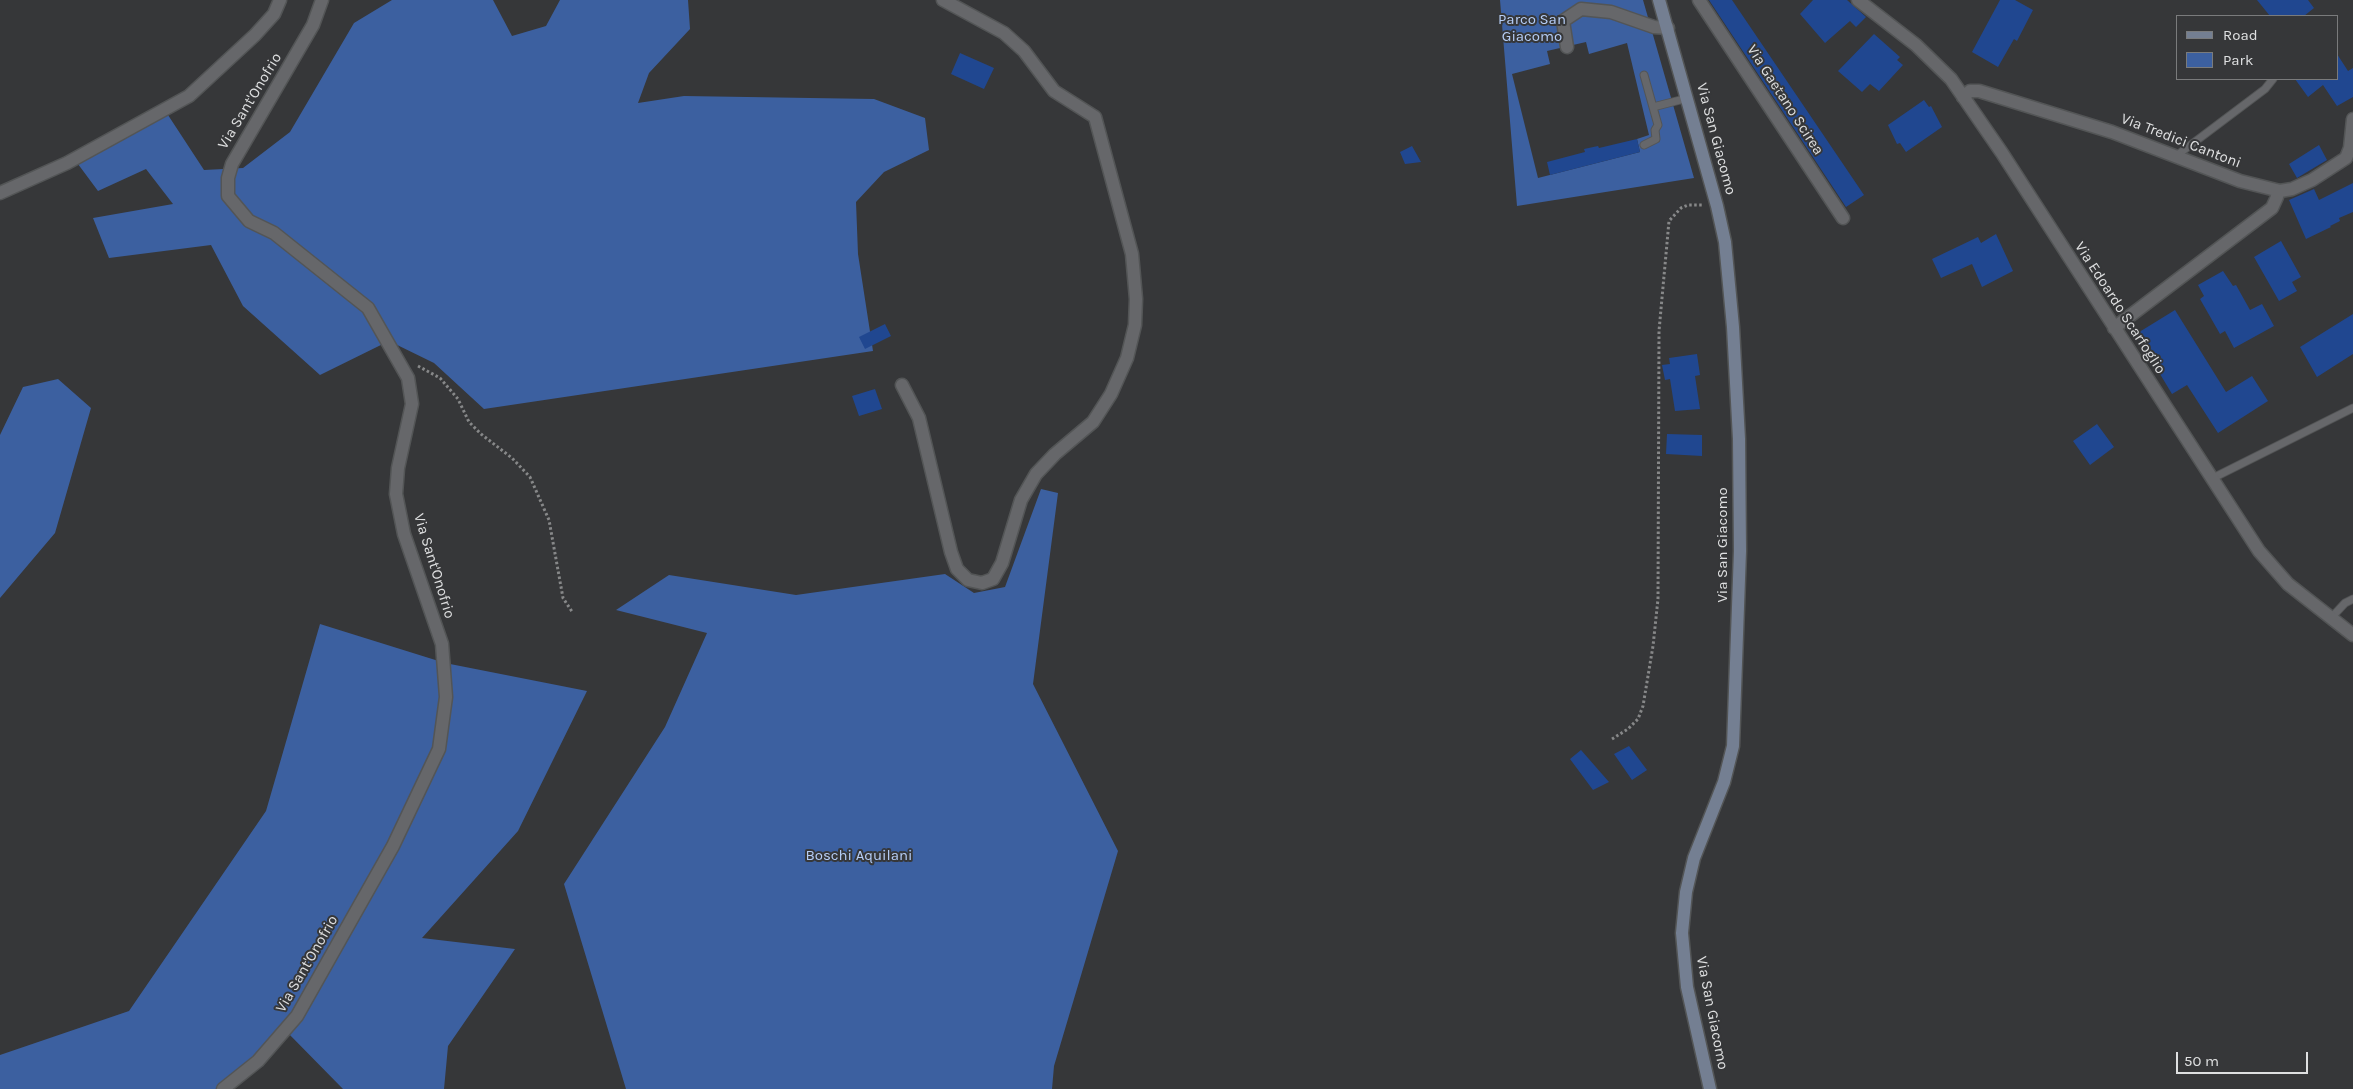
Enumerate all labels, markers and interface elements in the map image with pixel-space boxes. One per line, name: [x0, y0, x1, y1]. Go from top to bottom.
park label: Parco San Giacomo: [1498, 11, 1566, 46]
legend: [2176, 15, 2338, 80]
text: Road: [2223, 26, 2258, 44]
street label: Via Gaetano Scirea: [1743, 42, 1827, 158]
street label: Via Sant'Onofrio: [214, 50, 286, 152]
text: Park: [2223, 51, 2253, 69]
street label: Via San Giacomo: [1692, 81, 1740, 197]
street label: Via Tredici Cantoni: [2118, 110, 2244, 172]
street label: Via Edoardo Scarfoglio: [2071, 239, 2169, 377]
street label: Via San Giacomo: [1714, 487, 1732, 603]
street label: Via Sant'Onofrio: [409, 511, 459, 621]
park label: Boschi Aquilani: [805, 847, 913, 865]
street label: Via Sant'Onofrio: [272, 912, 342, 1016]
street label: Via San Giacomo: [1692, 955, 1732, 1071]
scale bar: [2178, 1042, 2310, 1074]
text: 50 m: [2184, 1052, 2219, 1070]

